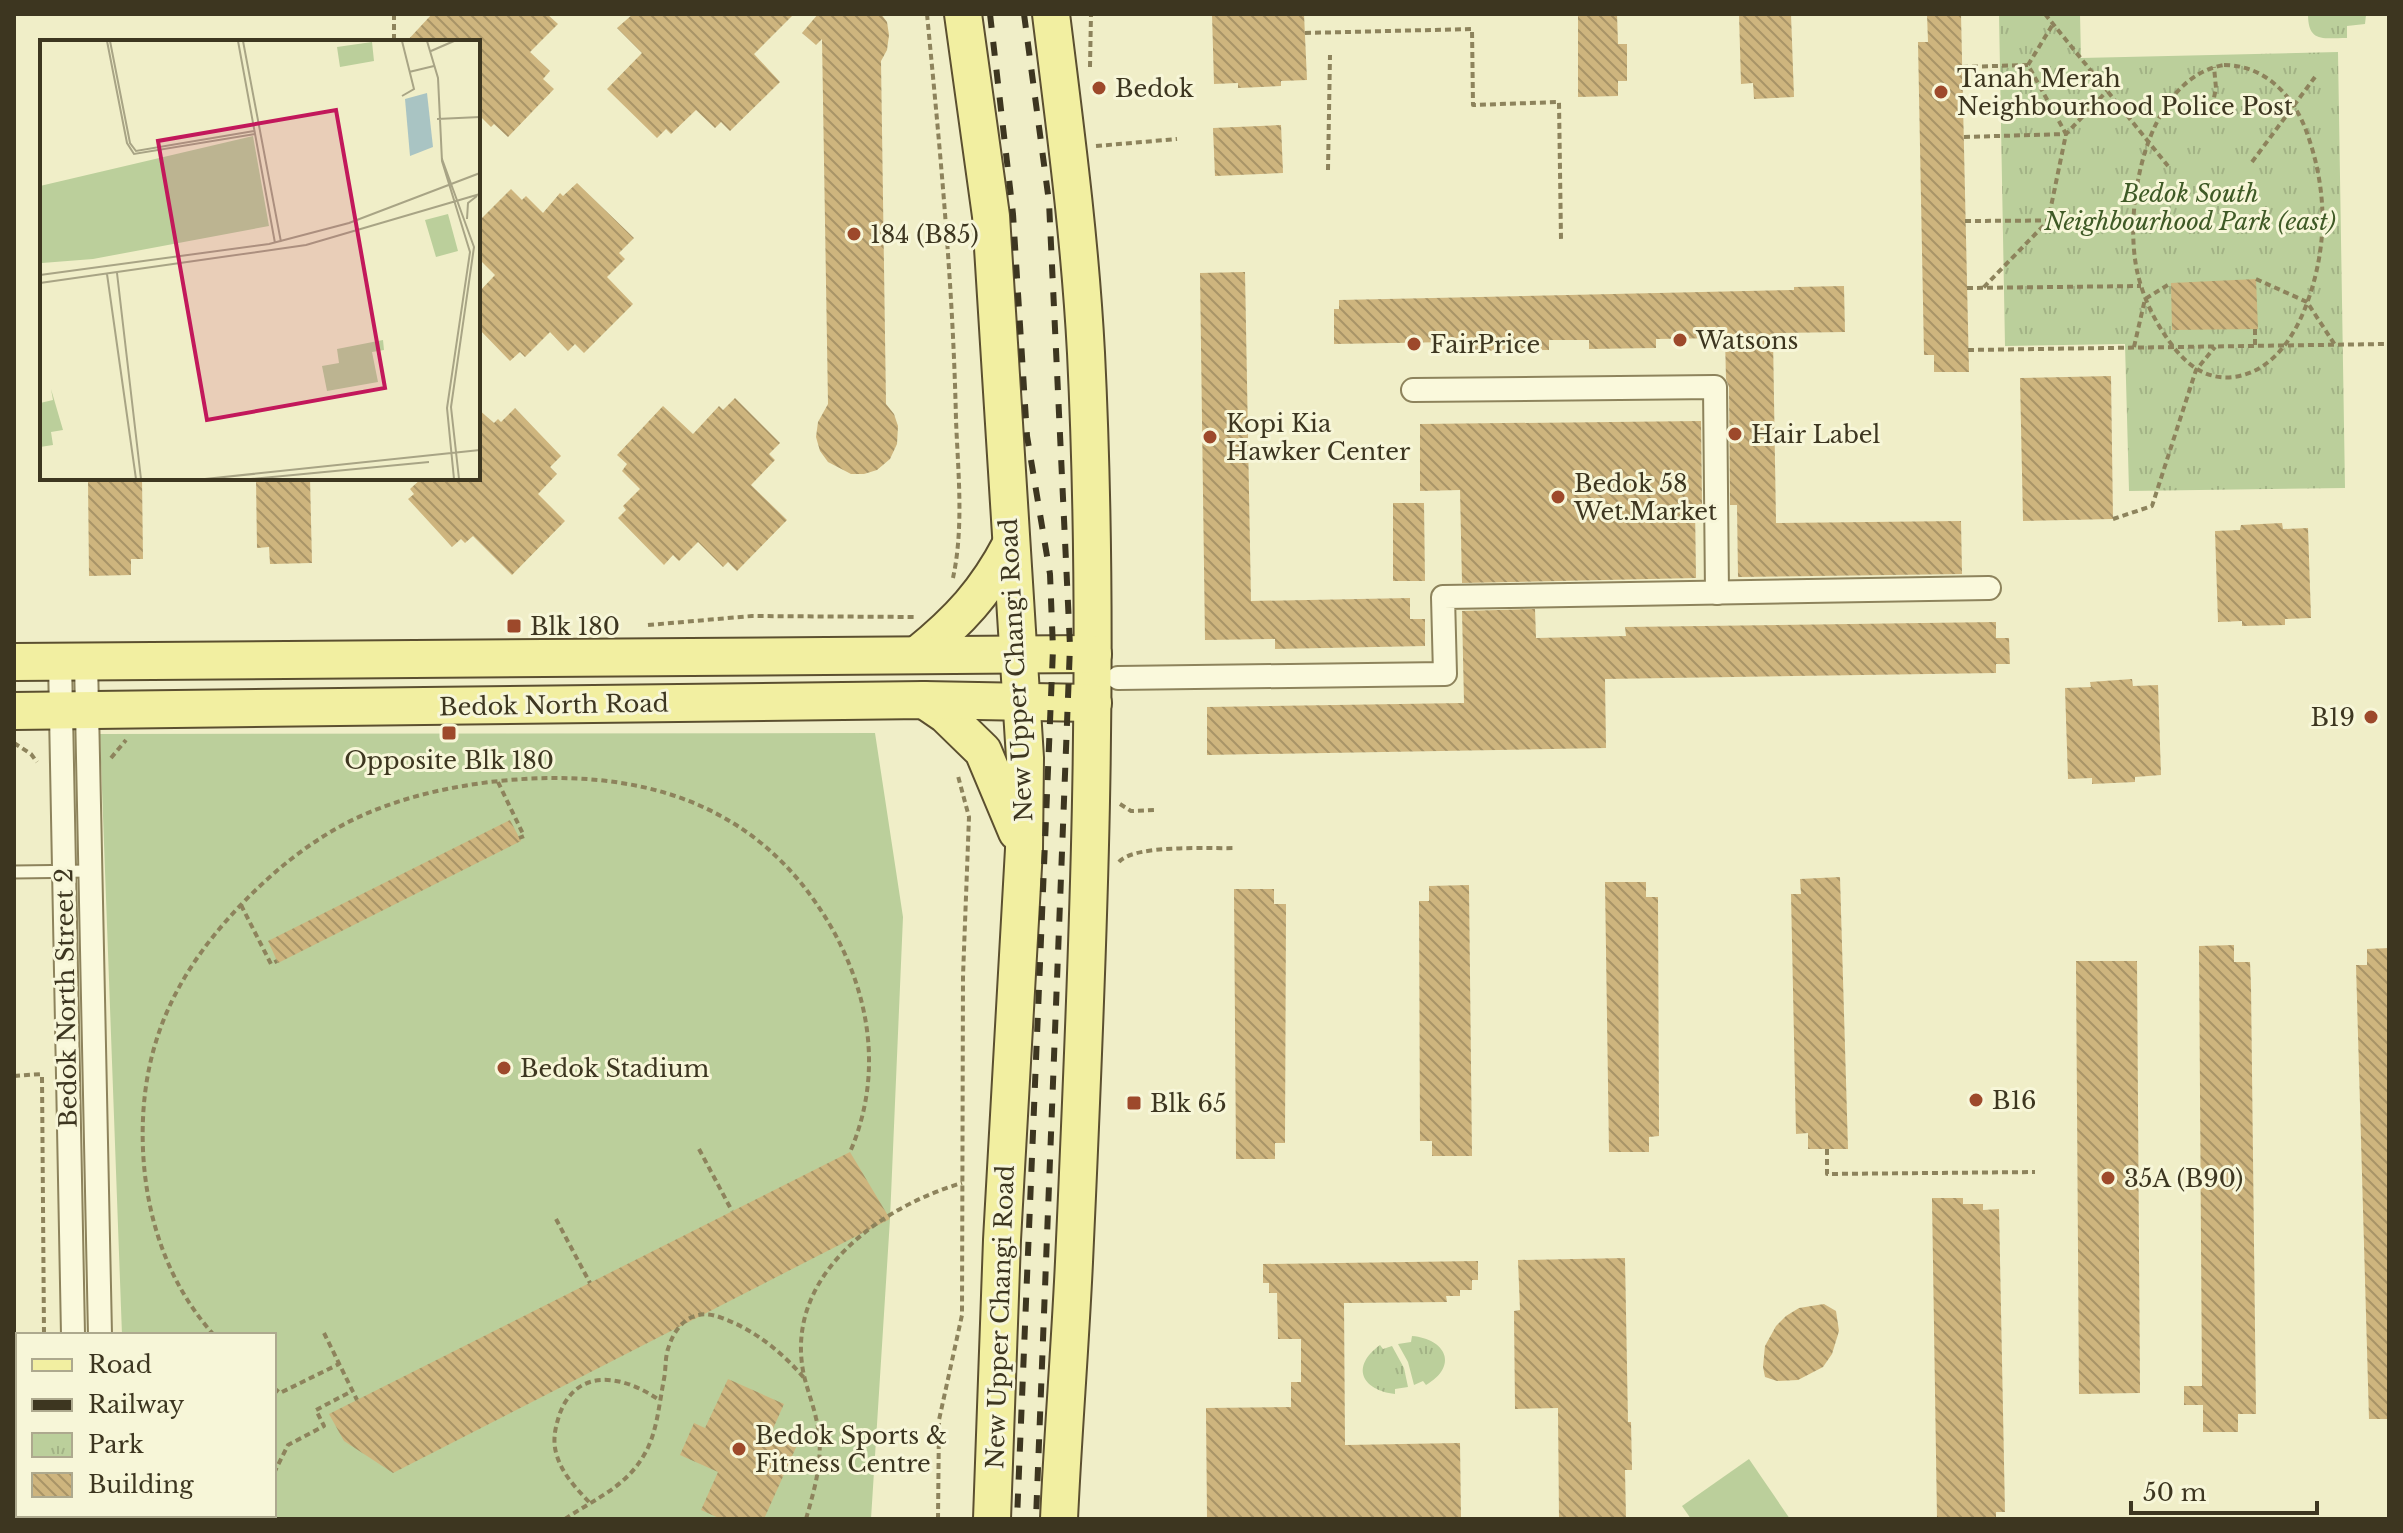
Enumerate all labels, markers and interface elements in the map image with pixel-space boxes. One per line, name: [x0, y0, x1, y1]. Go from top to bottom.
inset map: [40, 40, 480, 480]
place label: Tanah Merah Neighbourhood Police Post: [1957, 64, 2293, 121]
place label: Bedok: [1115, 74, 1194, 103]
marker: Bedok: [1090, 79, 1108, 97]
marker: Tanah Merah Neighbourhood Police Post: [1932, 83, 1950, 101]
park label: Bedok South Neighbourhood Park (east): [2043, 179, 2336, 236]
place label: 184 (B85): [870, 220, 979, 249]
marker: 184 (B85): [845, 225, 863, 243]
place label: Watsons: [1695, 326, 1799, 355]
place label: FairPrice: [1430, 330, 1540, 359]
marker: Watsons: [1671, 331, 1689, 349]
marker: FairPrice: [1405, 335, 1423, 353]
place label: Kopi Kia Hawker Center: [1226, 409, 1411, 466]
place label: Hair Label: [1751, 420, 1881, 449]
marker: Hair Label: [1726, 425, 1744, 443]
marker: Kopi Kia Hawker Center: [1201, 428, 1219, 446]
place label: Bedok 58 Wet.Market: [1573, 469, 1717, 526]
marker: Bedok 58 Wet.Market: [1549, 488, 1567, 506]
street label: New Upper Changi Road: [994, 517, 1038, 823]
place label: Blk 180: [530, 612, 620, 641]
marker: Blk 180: [505, 617, 523, 635]
street label: Bedok North Road: [439, 688, 669, 722]
place label: B19: [2310, 703, 2355, 732]
marker: B19: [2362, 708, 2380, 726]
marker: Opposite Blk 180: [440, 724, 458, 742]
place label: Opposite Blk 180: [344, 746, 554, 775]
street label: Bedok North Street 2: [49, 868, 83, 1128]
place label: Bedok Stadium: [520, 1054, 710, 1083]
marker: Bedok Stadium: [495, 1059, 513, 1077]
place label: B16: [1992, 1086, 2037, 1115]
place label: Blk 65: [1150, 1089, 1227, 1118]
marker: B16: [1967, 1091, 1985, 1109]
marker: Blk 65: [1125, 1094, 1143, 1112]
place label: 35A (B90): [2124, 1164, 2243, 1193]
street label: New Upper Changi Road: [980, 1165, 1020, 1469]
marker: 35A (B90): [2099, 1169, 2117, 1187]
legend: [16, 1333, 276, 1517]
text: Road: [88, 1350, 152, 1379]
text: Railway: [88, 1390, 185, 1419]
place label: Bedok Sports & Fitness Centre: [755, 1421, 947, 1478]
text: Park: [88, 1430, 144, 1459]
marker: Bedok Sports & Fitness Centre: [730, 1440, 748, 1458]
scale bar: [2131, 1465, 2317, 1515]
text: Building: [88, 1470, 194, 1499]
text: 50 m: [2143, 1478, 2207, 1507]

